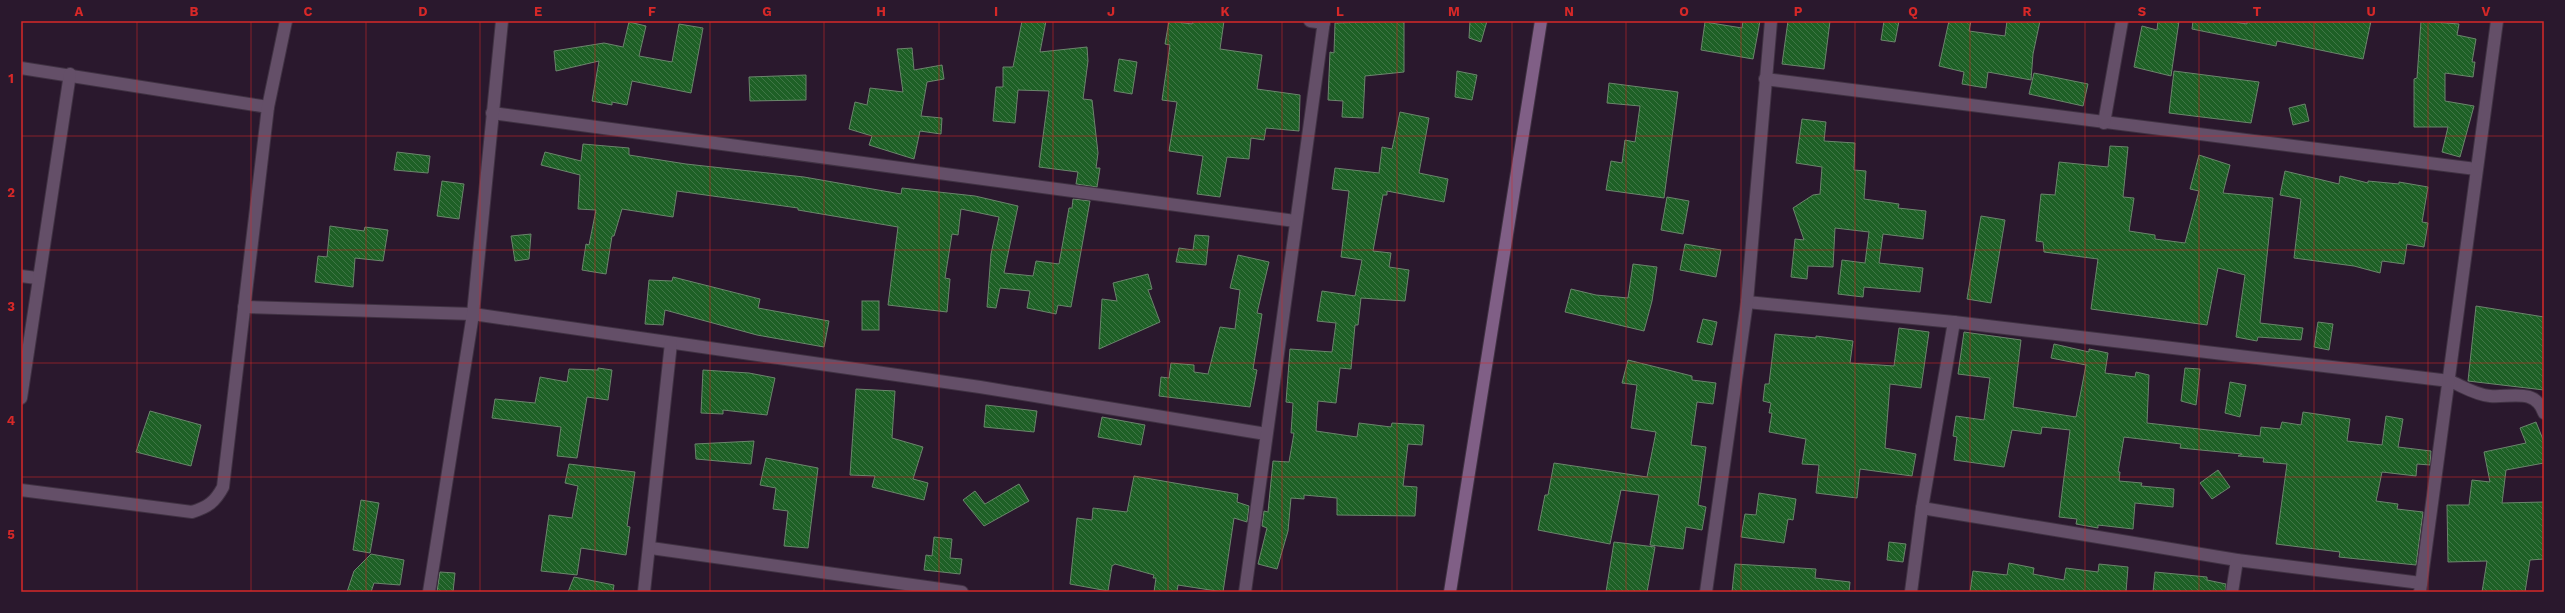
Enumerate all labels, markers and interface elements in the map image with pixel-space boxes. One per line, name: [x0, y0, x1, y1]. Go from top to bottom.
text: A: [75, 4, 84, 19]
text: B: [190, 4, 199, 19]
text: C: [304, 4, 313, 19]
text: D: [418, 4, 428, 19]
text: E: [534, 4, 542, 19]
text: F: [648, 4, 656, 19]
text: G: [762, 4, 772, 19]
text: H: [876, 4, 886, 19]
text: I: [994, 4, 998, 19]
text: J: [1107, 4, 1115, 19]
text: K: [1220, 4, 1230, 19]
text: L: [1336, 4, 1344, 19]
text: M: [1448, 4, 1460, 19]
text: N: [1564, 4, 1574, 19]
text: O: [1679, 4, 1689, 19]
text: P: [1794, 4, 1803, 19]
text: Q: [1908, 4, 1918, 19]
text: R: [2023, 4, 2032, 19]
text: S: [2138, 4, 2147, 19]
text: T: [2253, 4, 2262, 19]
text: U: [2366, 4, 2376, 19]
text: V: [2482, 4, 2491, 19]
text: 1: [8, 71, 14, 86]
text: 2: [7, 185, 15, 200]
text: 3: [7, 299, 15, 314]
text: 4: [7, 413, 16, 428]
text: 5: [7, 527, 15, 542]

